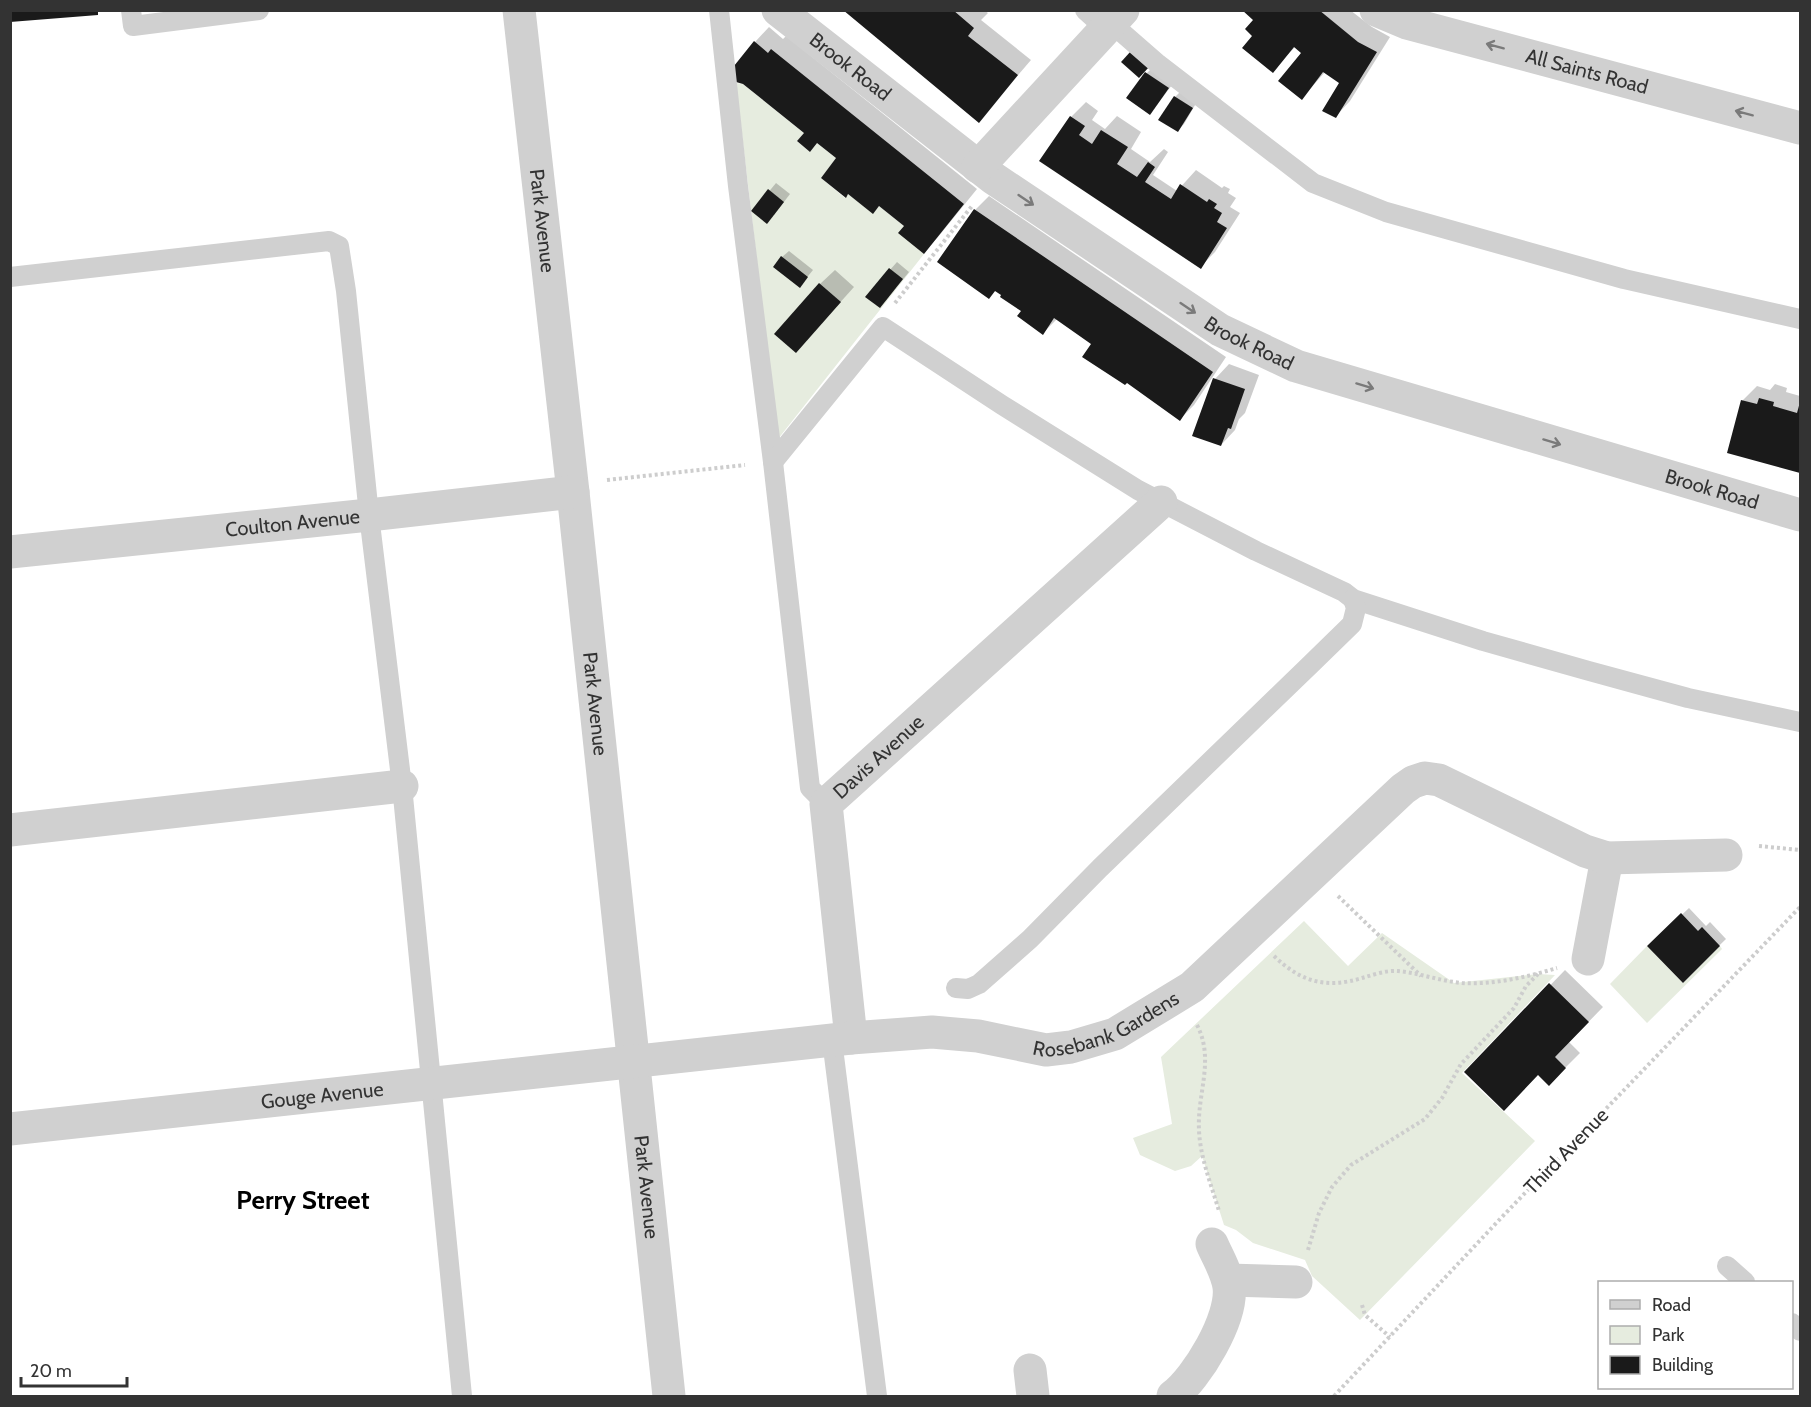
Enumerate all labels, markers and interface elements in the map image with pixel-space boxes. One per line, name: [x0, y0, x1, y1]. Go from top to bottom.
street label: Brook Road: [805, 27, 896, 106]
one-way arrow: [1486, 40, 1505, 52]
street label: All Saints Road: [1523, 43, 1651, 99]
one-way arrow: [1735, 107, 1754, 119]
street label: Park Avenue: [525, 168, 560, 274]
one-way arrow: [1017, 194, 1034, 206]
one-way arrow: [1179, 302, 1196, 314]
street label: Brook Road: [1200, 311, 1298, 375]
one-way arrow: [1355, 381, 1374, 392]
one-way arrow: [1542, 437, 1561, 448]
street label: Brook Road: [1662, 464, 1762, 514]
street label: Coulton Avenue: [224, 504, 361, 542]
street label: Park Avenue: [578, 651, 613, 757]
street label: Davis Avenue: [828, 710, 929, 804]
street label: Rosebank Gardens: [1031, 986, 1183, 1062]
street label: Gouge Avenue: [260, 1077, 385, 1114]
street label: Third Avenue: [1519, 1103, 1613, 1199]
street label: Park Avenue: [629, 1134, 664, 1240]
district label: Perry Street: [236, 1184, 370, 1216]
legend: [1598, 1281, 1793, 1389]
text: Road: [1652, 1294, 1691, 1316]
text: Park: [1652, 1324, 1685, 1346]
scale bar: [21, 1350, 128, 1388]
text: Building: [1652, 1354, 1714, 1376]
text: 20 m: [30, 1360, 72, 1382]

